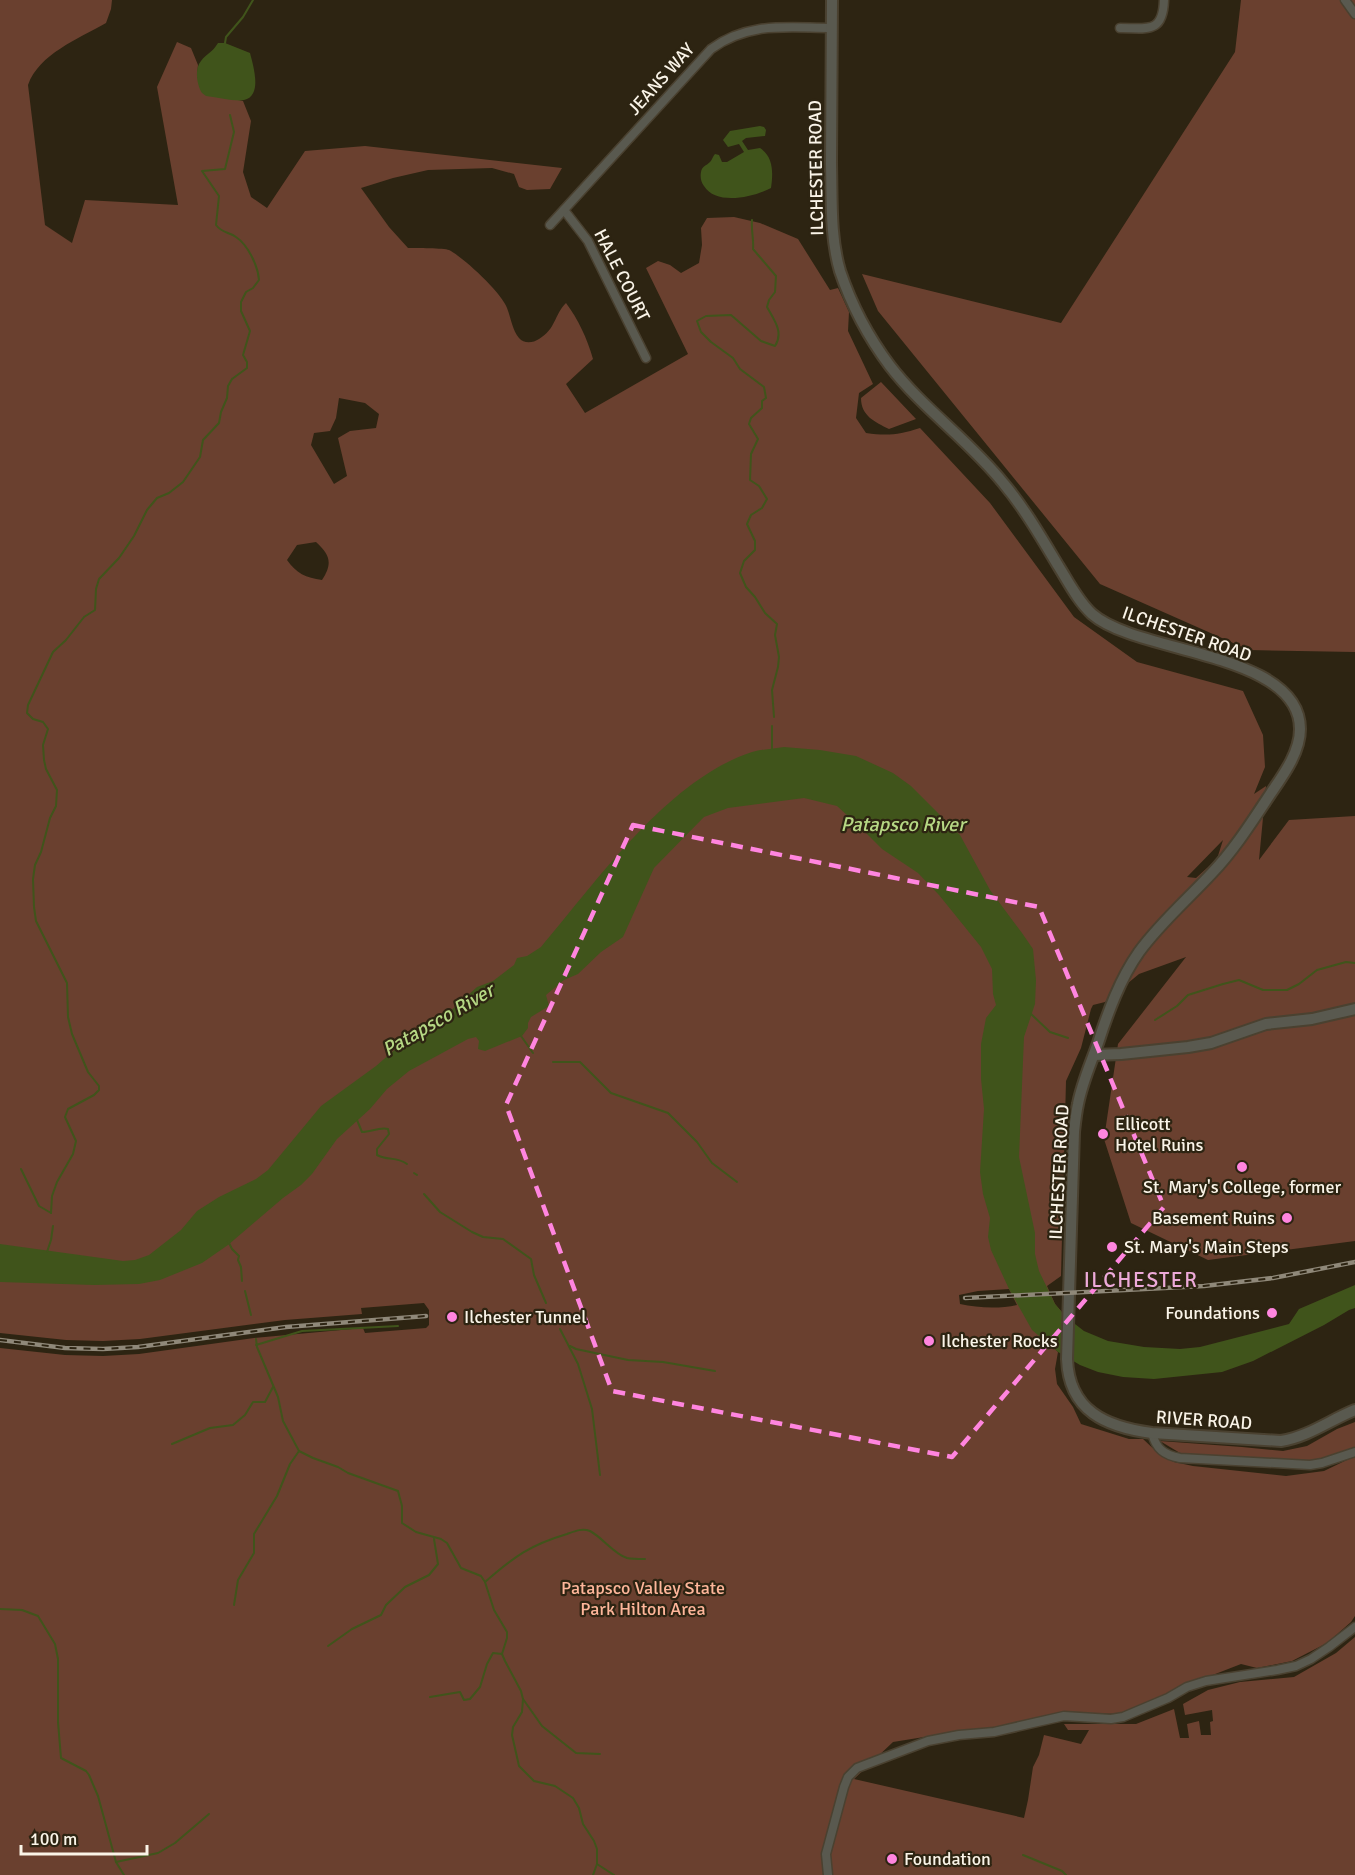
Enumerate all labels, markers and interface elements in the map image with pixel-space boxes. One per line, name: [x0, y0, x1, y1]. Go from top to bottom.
street label: JEANS WAY: [623, 38, 699, 120]
street label: ILCHESTER ROAD: [804, 100, 828, 236]
street label: HALE COURT: [589, 225, 655, 325]
street label: ILCHESTER ROAD: [1119, 602, 1255, 666]
water label: Patapsco River: [841, 812, 968, 837]
water label: Patapsco River: [378, 977, 501, 1062]
street label: ILCHESTER ROAD: [1044, 1104, 1074, 1240]
place label: Ellicott Hotel Ruins: [1115, 1113, 1204, 1156]
marker: Ellicott Hotel Ruins: [1096, 1127, 1110, 1141]
marker: St. Mary's College, former: [1235, 1160, 1249, 1174]
place label: St. Mary's College, former: [1143, 1176, 1341, 1198]
place label: Basement Ruins: [1152, 1207, 1275, 1229]
marker: Basement Ruins: [1280, 1211, 1294, 1225]
place label: St. Mary's Main Steps: [1124, 1236, 1289, 1258]
marker: St. Mary's Main Steps: [1105, 1240, 1119, 1254]
district label: ILCHESTER: [1084, 1267, 1198, 1293]
place label: Foundations: [1165, 1302, 1260, 1324]
place label: Ilchester Tunnel: [464, 1306, 586, 1328]
marker: Foundations: [1265, 1306, 1279, 1320]
marker: Ilchester Tunnel: [445, 1310, 459, 1324]
place label: Ilchester Rocks: [941, 1330, 1058, 1352]
marker: Ilchester Rocks: [922, 1334, 936, 1348]
street label: RIVER ROAD: [1155, 1406, 1253, 1434]
park label: Patapsco Valley State Park Hilton Area: [561, 1577, 725, 1620]
scale bar: [21, 1818, 147, 1856]
text: 100 m: [30, 1828, 77, 1850]
place label: Foundation: [904, 1848, 991, 1870]
marker: Foundation: [885, 1852, 899, 1866]

